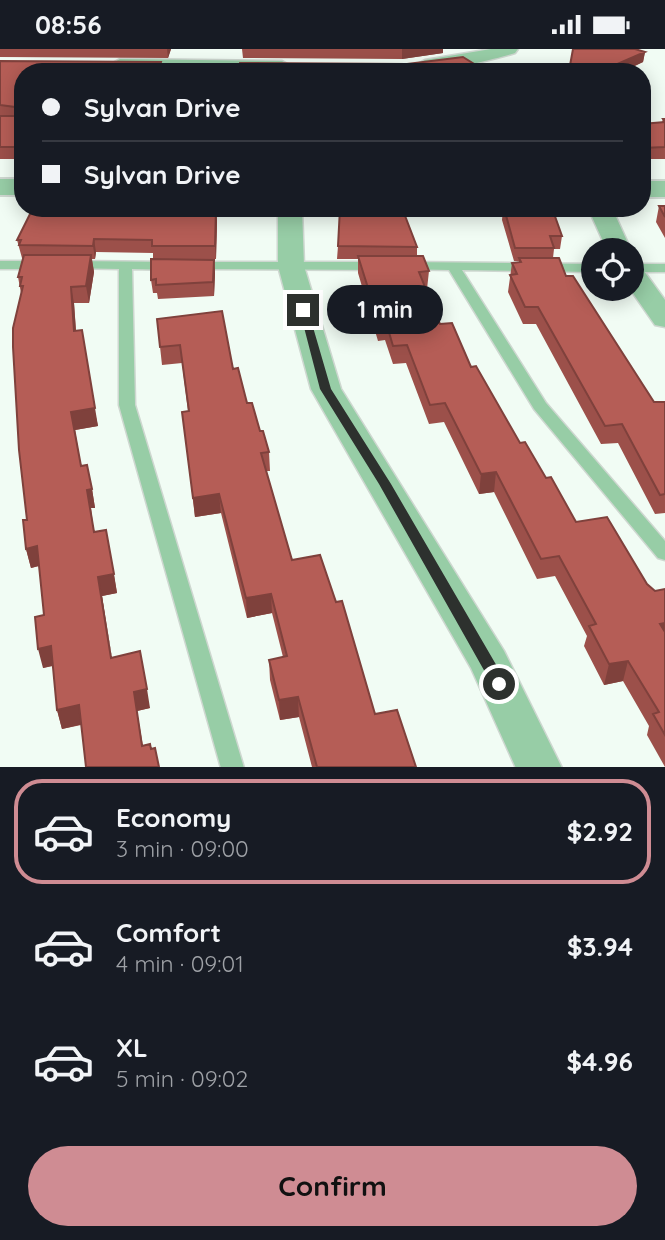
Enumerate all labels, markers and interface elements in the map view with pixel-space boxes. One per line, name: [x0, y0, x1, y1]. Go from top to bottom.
text: 08:56: [35, 8, 102, 41]
text: Sylvan Drive: [84, 91, 241, 124]
text: Sylvan Drive: [84, 158, 241, 191]
map controls: [581, 238, 644, 301]
button: locate: [581, 238, 644, 301]
callout: 1 min: [328, 285, 443, 335]
route end: [287, 294, 319, 326]
text: 1 min: [357, 295, 413, 324]
route start: [483, 668, 515, 700]
icon: car: [32, 800, 95, 863]
text: Economy: [116, 801, 231, 834]
text: $2.92: [567, 815, 633, 848]
text: 3 min · 09:00: [116, 834, 249, 863]
icon: car: [32, 915, 95, 978]
text: Comfort: [116, 916, 221, 949]
text: $3.94: [567, 930, 633, 963]
text: 4 min · 09:01: [116, 949, 244, 978]
icon: car: [32, 1030, 95, 1093]
text: XL: [116, 1031, 148, 1064]
text: $4.96: [567, 1045, 633, 1078]
text: 5 min · 09:02: [116, 1064, 248, 1093]
button: Confirm: [28, 1146, 637, 1226]

